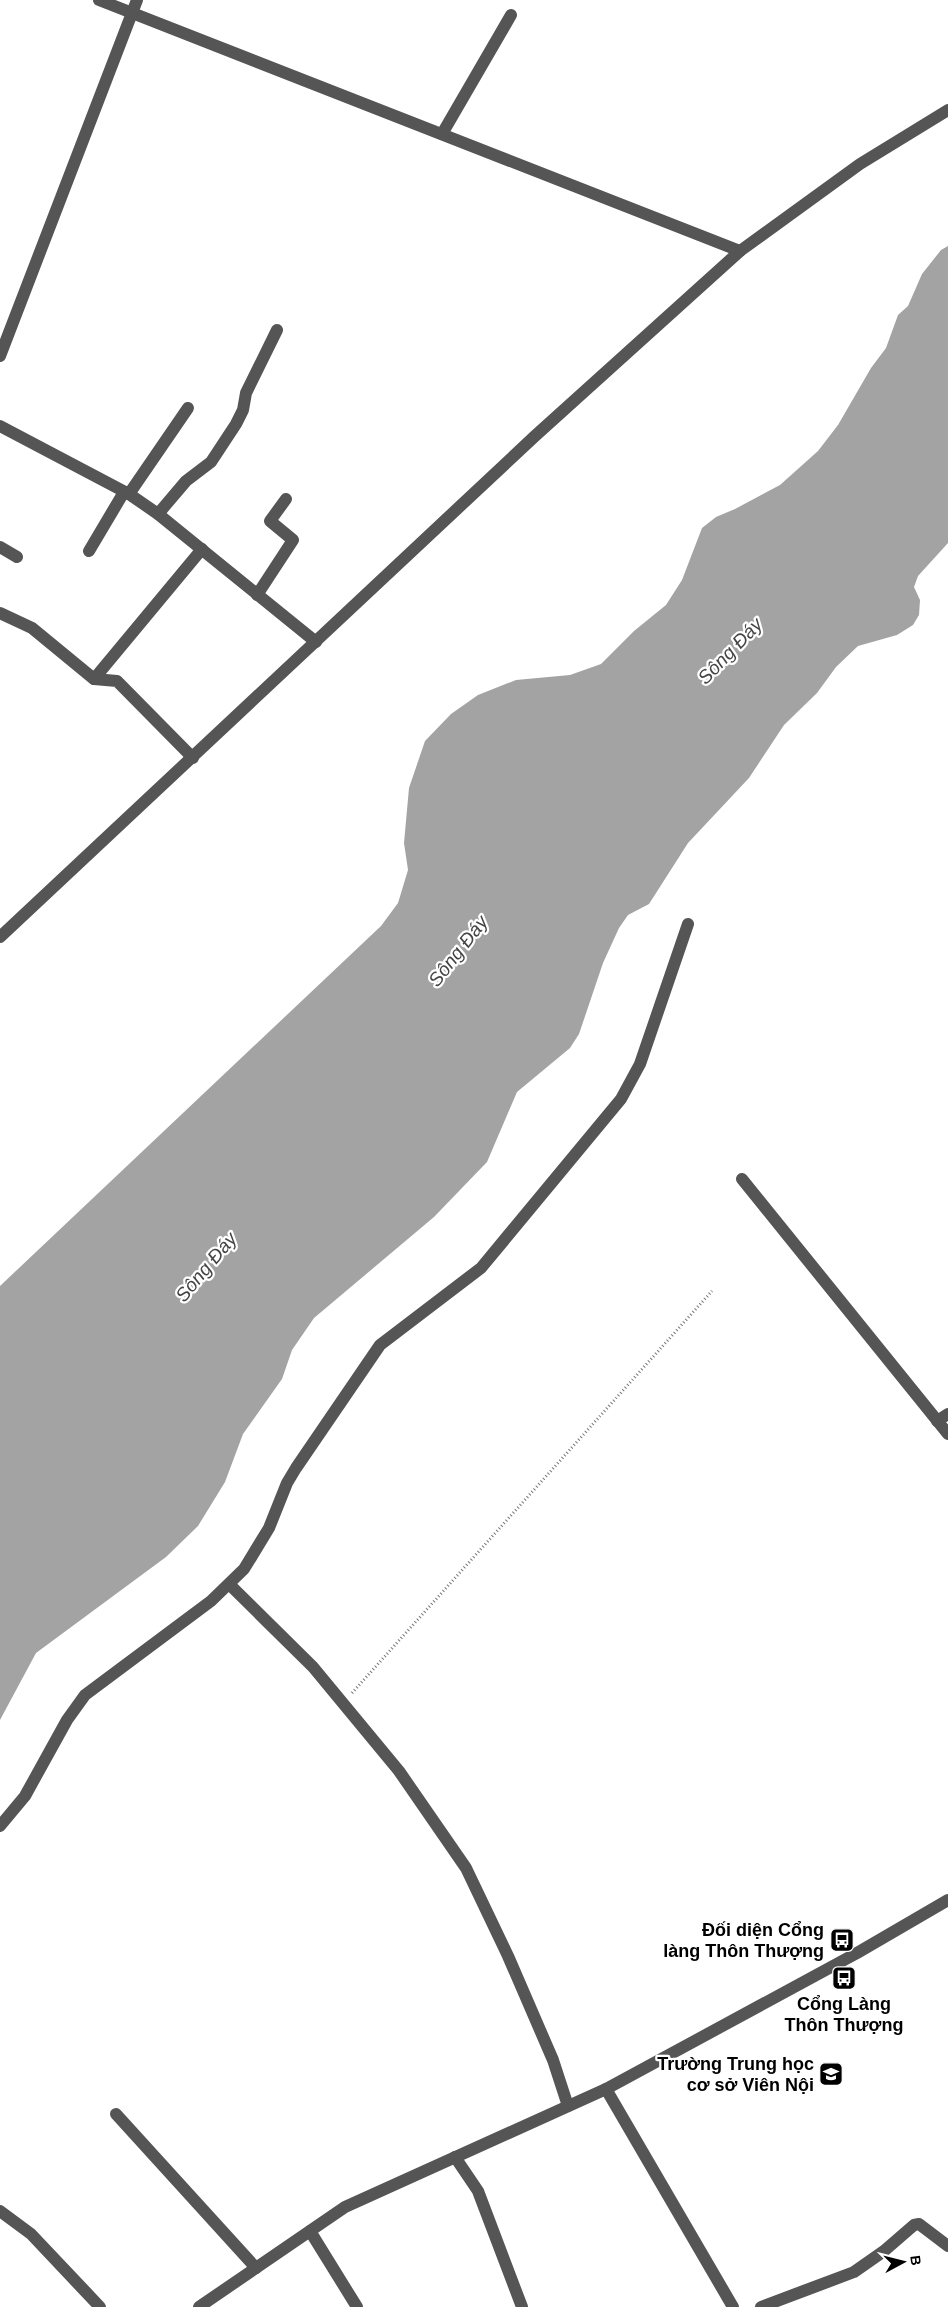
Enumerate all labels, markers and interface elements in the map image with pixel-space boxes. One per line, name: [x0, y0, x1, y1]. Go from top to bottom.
water label: Sông Đáy: [693, 613, 768, 688]
water label: Sông Đáy: [424, 910, 493, 990]
water label: Sông Đáy: [171, 1227, 242, 1306]
place label: Đối diện Cổng làng Thôn Thượng: [663, 1920, 824, 1961]
bus stop icon: Đối diện Cổng làng Thôn Thượng: [829, 1927, 855, 1953]
bus stop icon: Cổng Làng Thôn Thượng: [831, 1965, 857, 1991]
place label: Cổng Làng Thôn Thượng: [785, 1994, 903, 2035]
place label: Trường Trung học cơ sở Viên Nội: [657, 2054, 814, 2095]
school or university icon: Trường Trung học cơ sở Viên Nội: [818, 2061, 844, 2087]
north arrow: [878, 2237, 928, 2287]
text: B: [907, 2254, 924, 2266]

